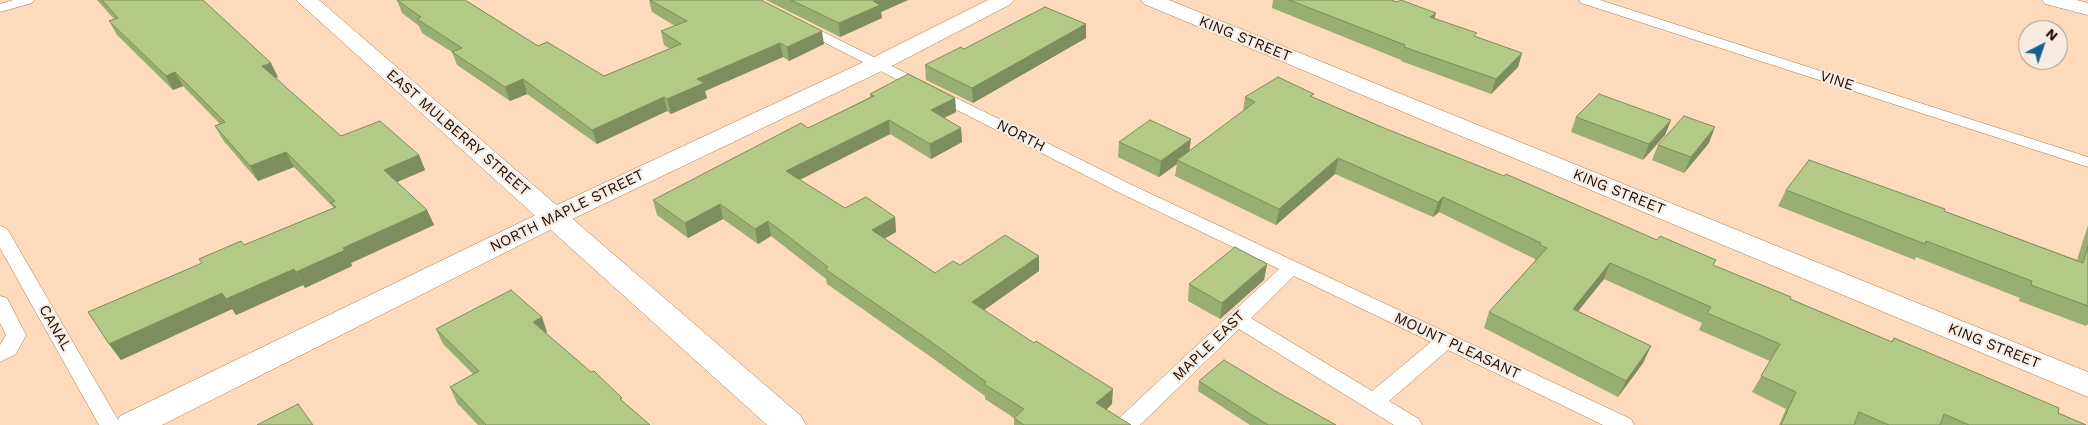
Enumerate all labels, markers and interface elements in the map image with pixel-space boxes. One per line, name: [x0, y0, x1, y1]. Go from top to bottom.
street label: KING STREET: [1196, 12, 1294, 66]
north arrow: [2018, 20, 2068, 70]
text: N: [2043, 25, 2061, 44]
street label: EAST MULBERRY STREET: [383, 66, 533, 200]
street label: VINE: [1818, 67, 1856, 95]
street label: NORTH: [994, 116, 1048, 156]
street label: KING STREET: [1570, 165, 1668, 219]
street label: NORTH MAPLE STREET: [487, 166, 647, 256]
street label: CANAL: [35, 302, 75, 354]
street label: MAPLE EAST: [1169, 307, 1249, 385]
street label: MOUNT PLEASANT: [1391, 309, 1523, 383]
street label: KING STREET: [1945, 319, 2043, 373]

